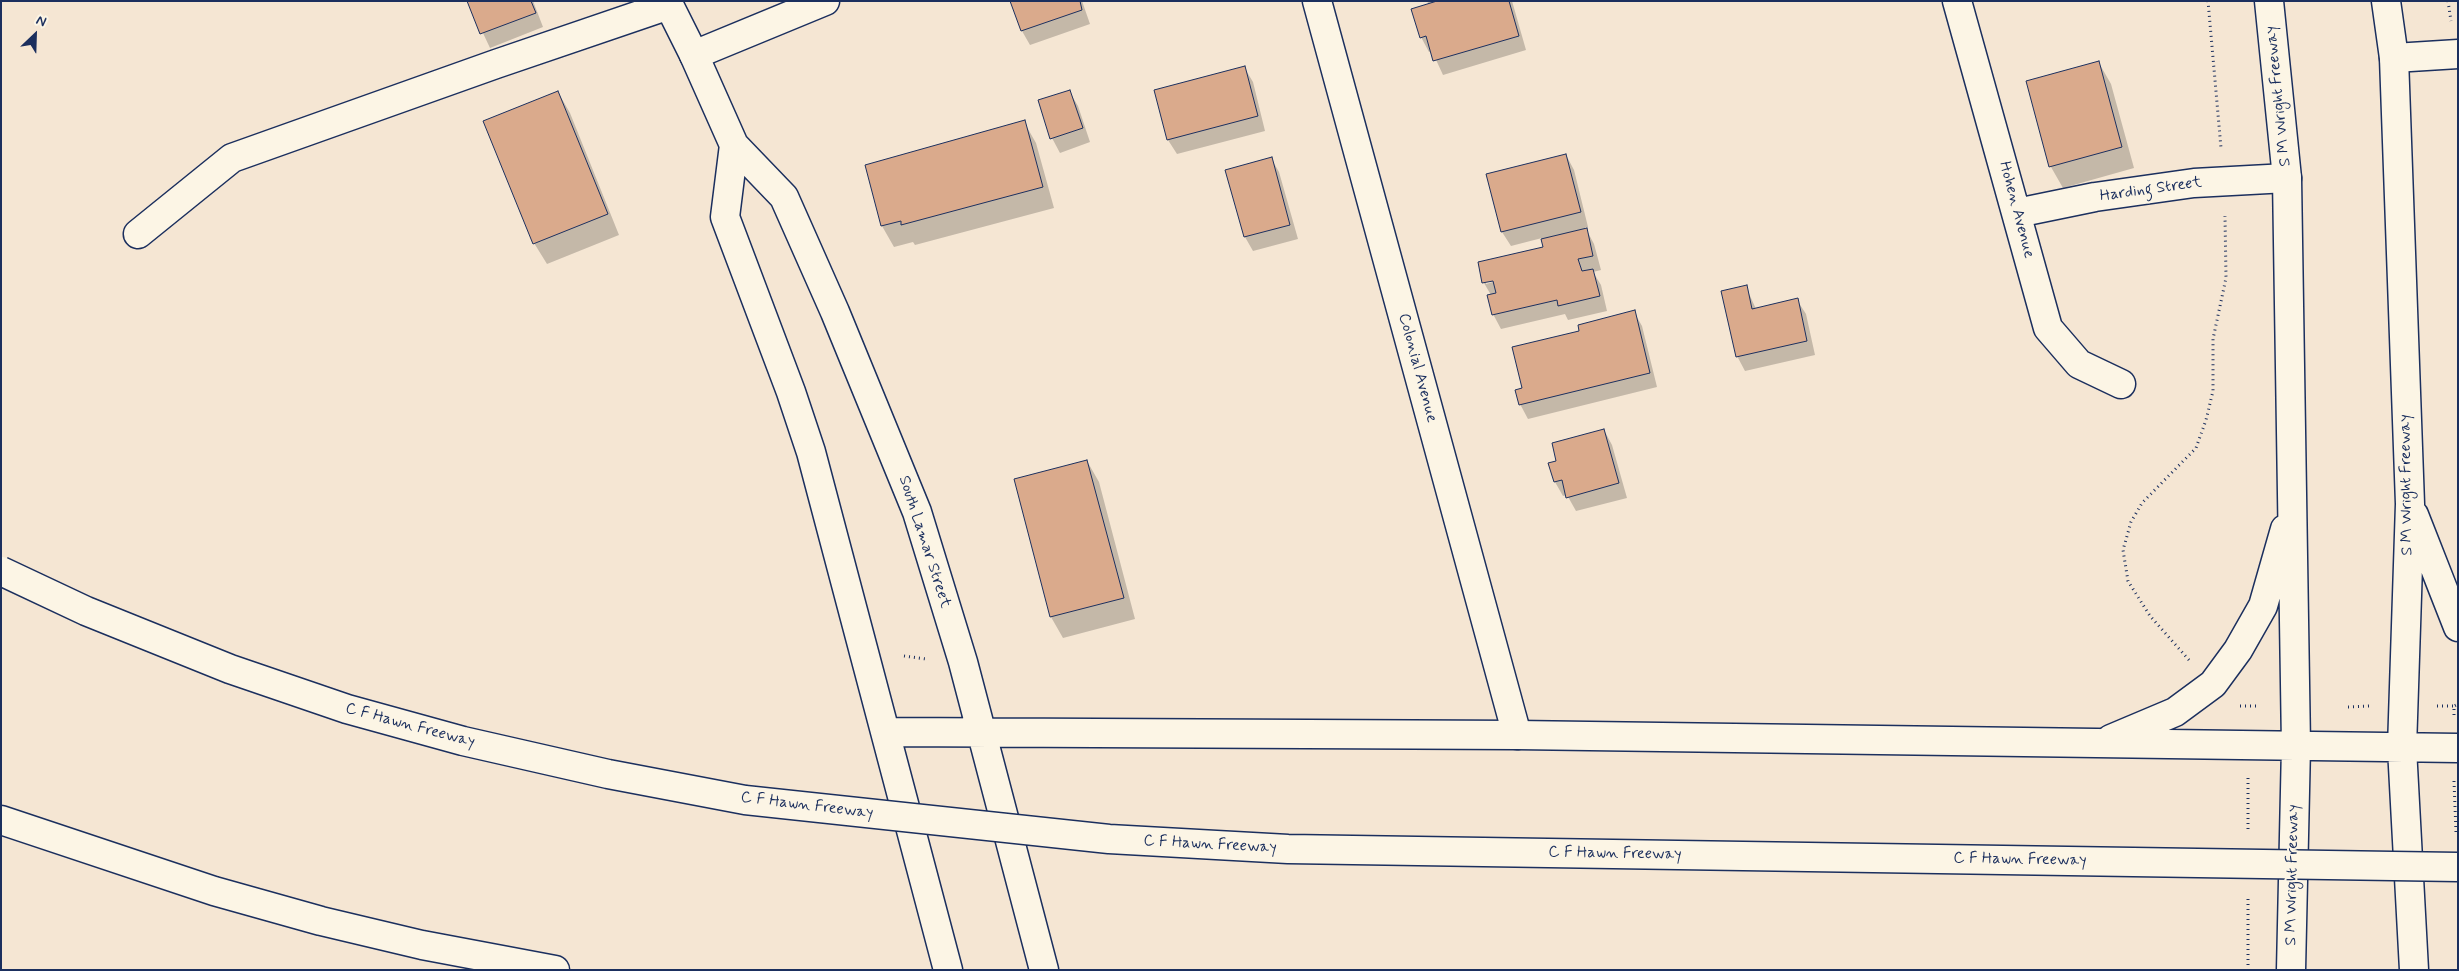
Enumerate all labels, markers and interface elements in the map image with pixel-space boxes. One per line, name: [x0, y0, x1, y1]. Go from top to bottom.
north arrow: [10, 10, 60, 60]
text: N: [33, 11, 49, 31]
street label: S M Wright Freeway: [2262, 25, 2296, 167]
street label: Hohen Avenue: [1994, 159, 2038, 261]
street label: Harding Street: [2099, 173, 2203, 207]
street label: Colonial Avenue: [1393, 311, 1441, 425]
street label: S M Wright Freeway: [2396, 414, 2418, 556]
street label: South Lamar Street: [894, 473, 954, 611]
street label: C F Hawn Freeway: [343, 699, 477, 753]
street label: C F Hawn Freeway: [740, 788, 874, 824]
street label: S M Wright Freeway: [2282, 804, 2304, 946]
street label: C F Hawn Freeway: [1143, 832, 1277, 858]
street label: C F Hawn Freeway: [1548, 843, 1682, 865]
street label: C F Hawn Freeway: [1953, 849, 2087, 871]

